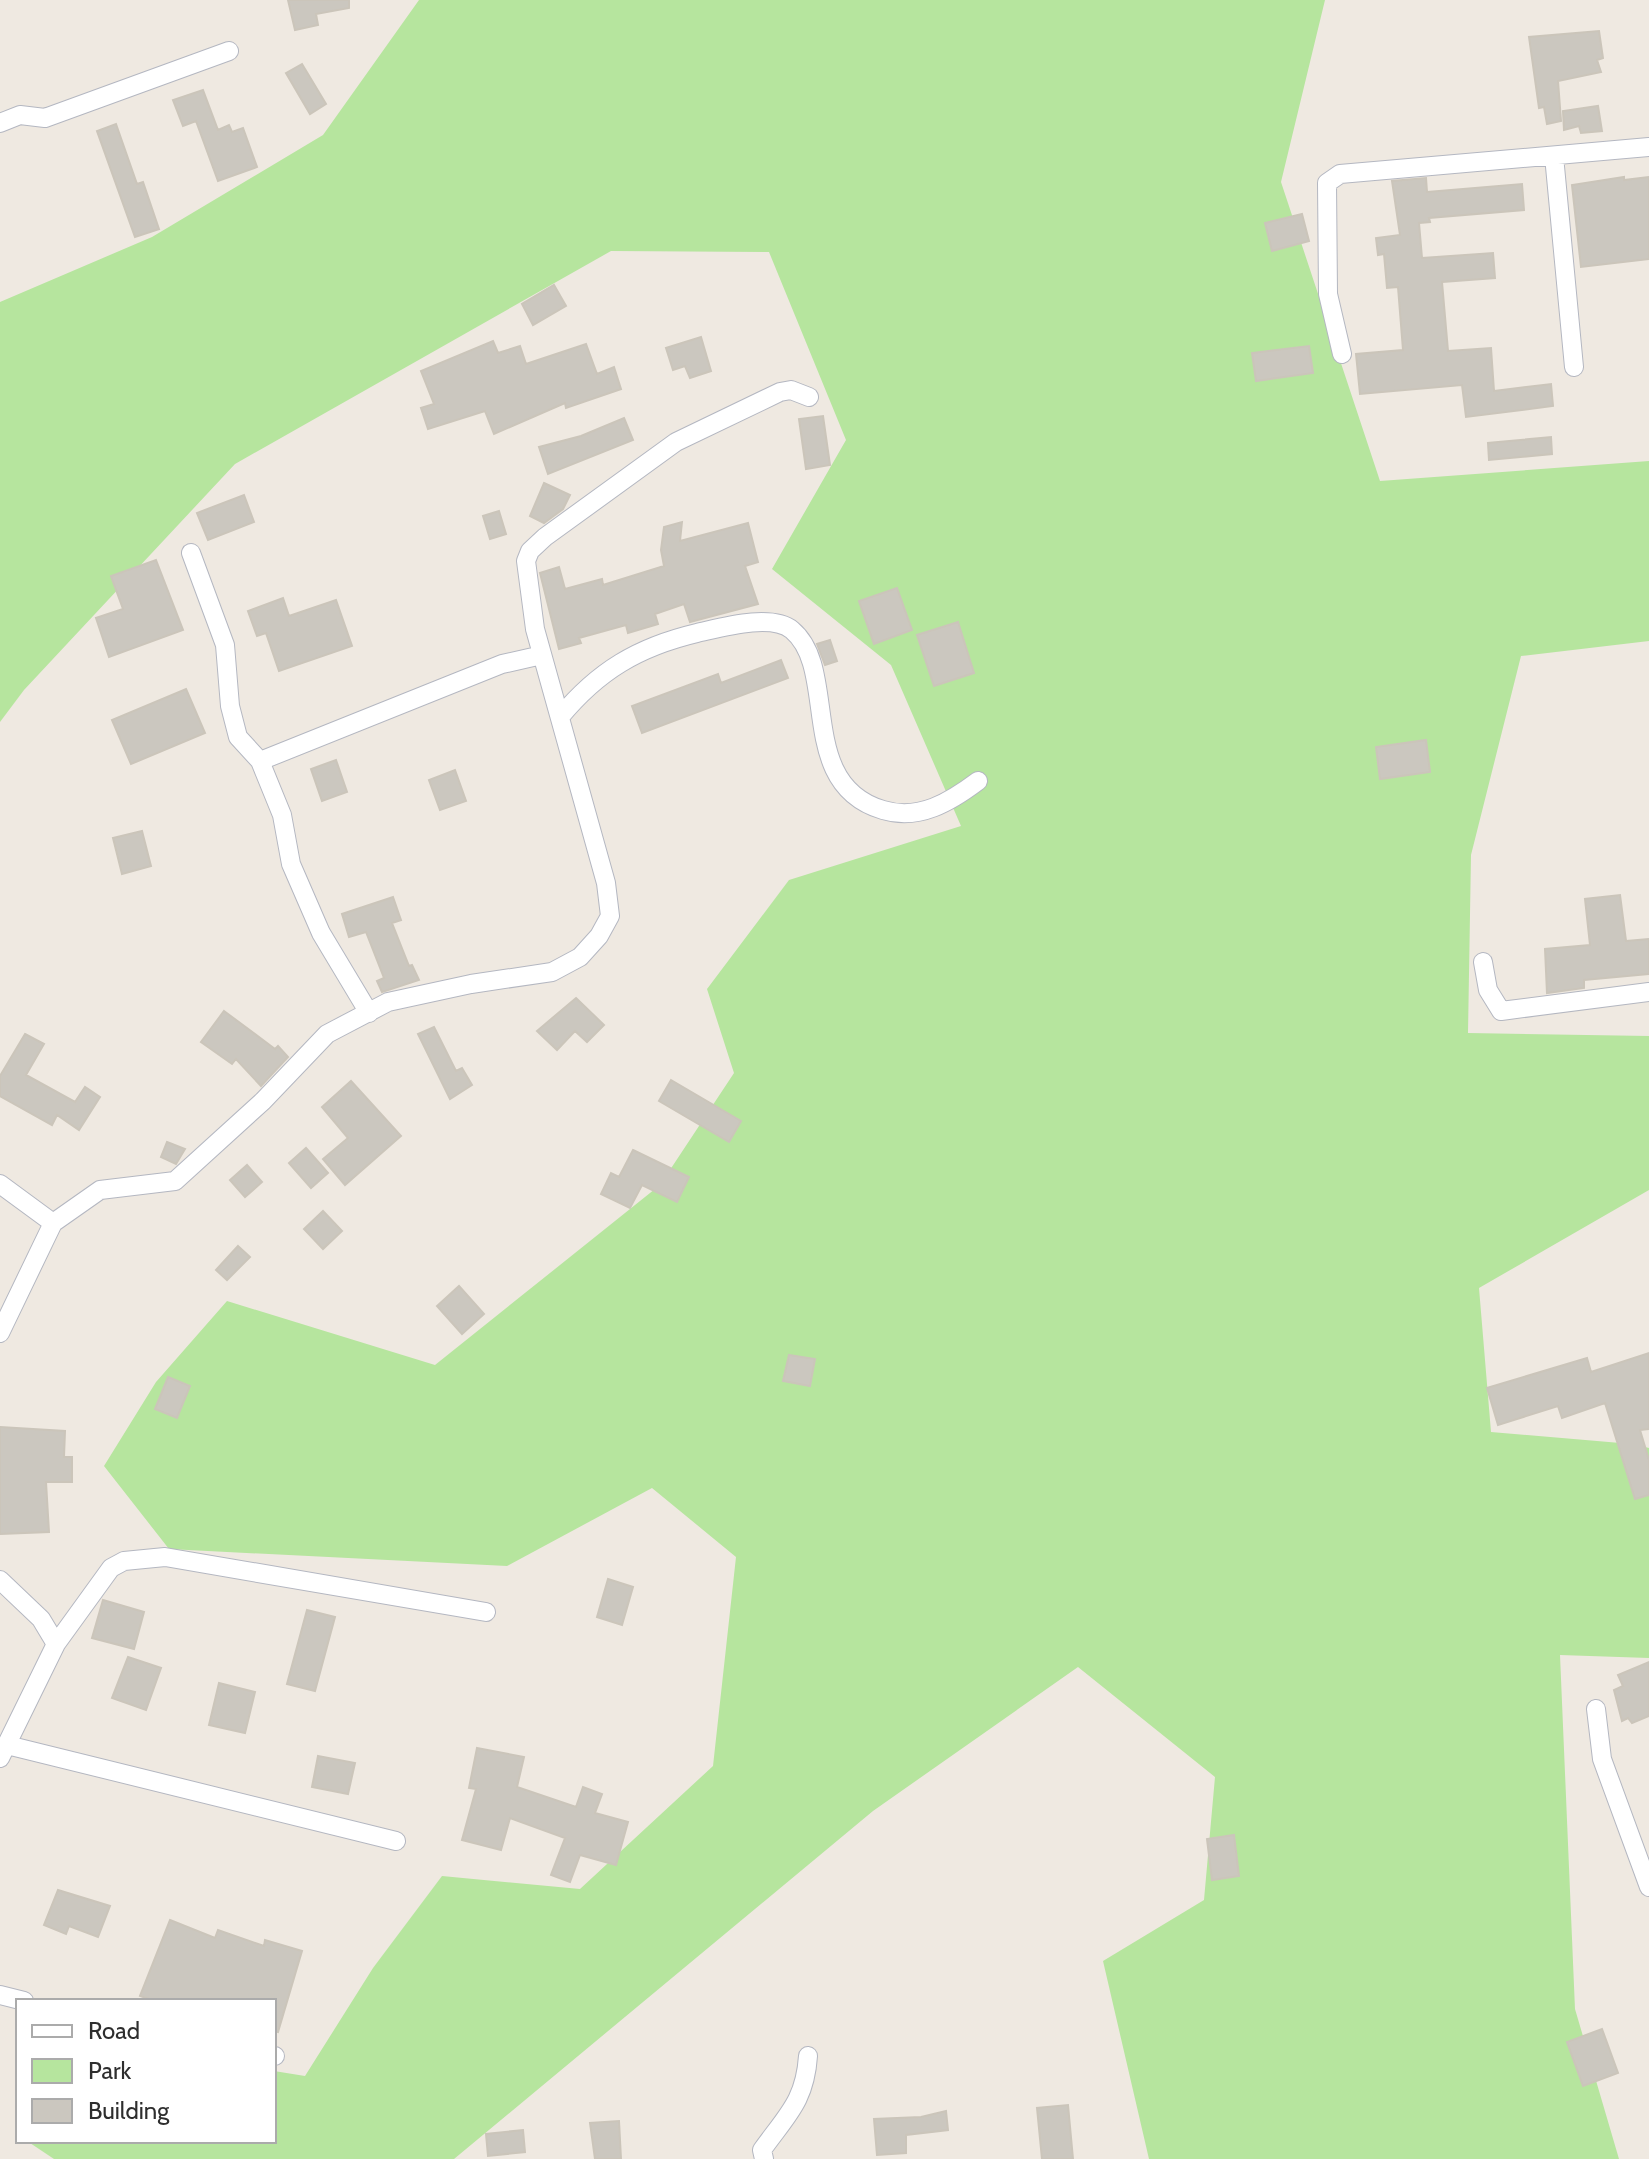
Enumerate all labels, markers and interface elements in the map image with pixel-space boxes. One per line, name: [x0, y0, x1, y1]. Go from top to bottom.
legend: [16, 1999, 276, 2143]
text: Road: [88, 2016, 140, 2045]
text: Park: [88, 2056, 131, 2085]
text: Building: [88, 2096, 170, 2125]

